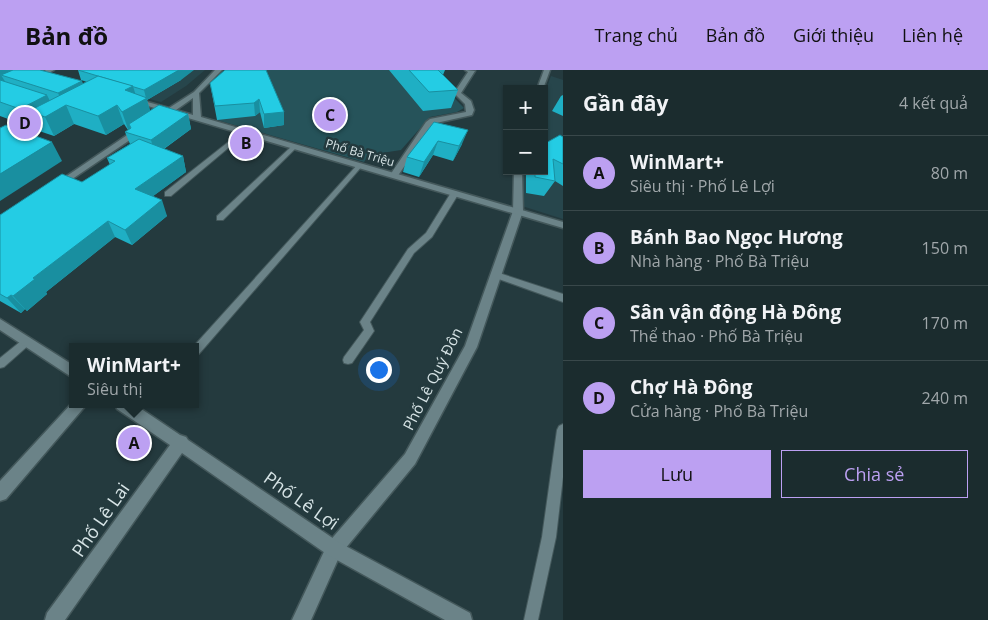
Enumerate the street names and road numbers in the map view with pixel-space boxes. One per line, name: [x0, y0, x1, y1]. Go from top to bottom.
street label: Phố Bà Triệu: [324, 135, 397, 170]
street label: Phố Lê Quý Đôn: [398, 324, 467, 433]
street label: Phố Lê Lợi: [259, 466, 344, 535]
street label: Phố Lê Lai: [66, 478, 135, 561]

